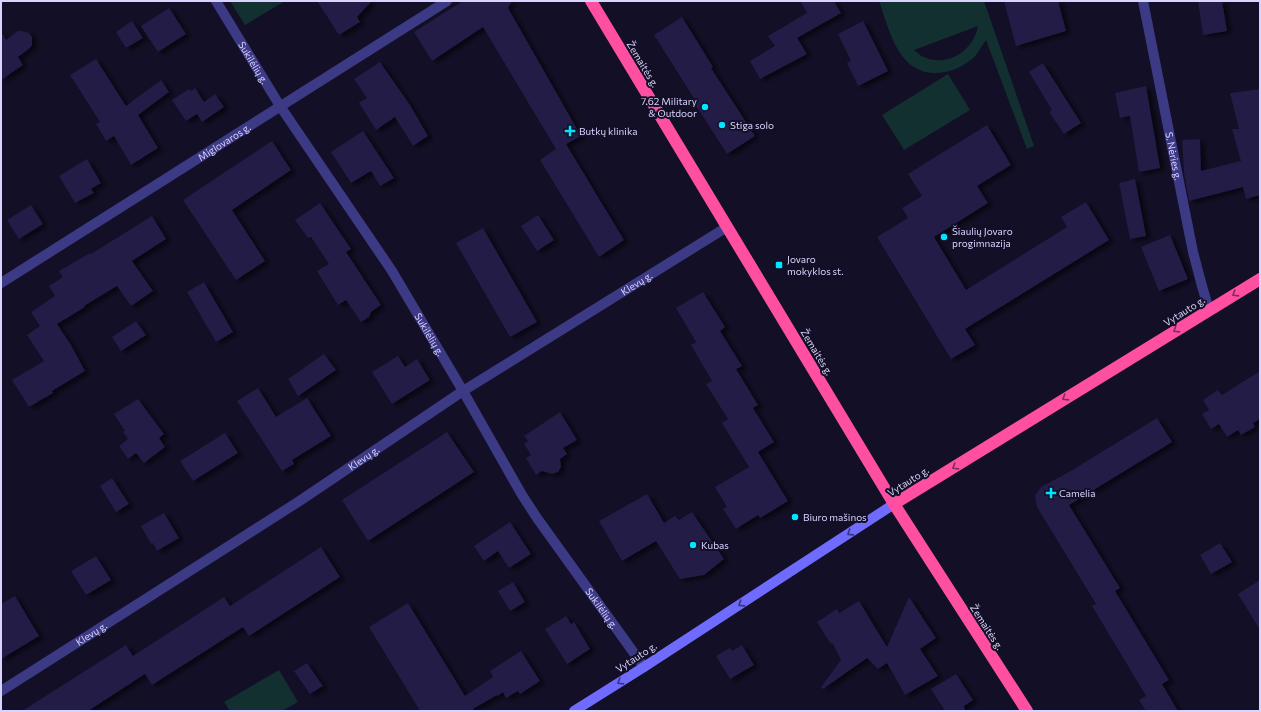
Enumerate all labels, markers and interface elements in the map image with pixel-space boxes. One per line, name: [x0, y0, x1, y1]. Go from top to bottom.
street label: Sukilėlių g.: [236, 39, 271, 86]
street label: Žemaitės g.: [624, 39, 662, 89]
place label: 7.62 Military & Outdoor: [641, 95, 697, 119]
marker: 7.62 Military & Outdoor: [700, 102, 710, 112]
place label: Stiga solo: [730, 119, 774, 131]
marker: Stiga solo: [717, 120, 727, 130]
street label: Miglovaros g.: [195, 121, 253, 163]
marker: Butkų klinika: [564, 125, 576, 137]
place label: Butkų klinika: [579, 125, 638, 137]
street label: S. Nėries g.: [1163, 131, 1185, 181]
place label: Šiaulių Jovaro progimnazija: [952, 225, 1013, 249]
marker: Šiaulių Jovaro progimnazija: [939, 232, 949, 242]
place label: Jovaro mokyklos st.: [787, 253, 844, 277]
marker: Jovaro mokyklos st.: [774, 260, 784, 270]
street label: Klevų g.: [618, 269, 654, 298]
one-way arrow: [1232, 290, 1239, 297]
street label: Vytauto g.: [1161, 294, 1207, 328]
street label: Sukilėlių g.: [412, 311, 447, 358]
one-way arrow: [1173, 326, 1180, 333]
street label: Žemaitės g.: [798, 327, 836, 377]
one-way arrow: [1062, 394, 1069, 401]
street label: Klevų g.: [346, 443, 381, 473]
one-way arrow: [952, 462, 959, 469]
street label: Vytauto g.: [885, 464, 931, 498]
place label: Camelia: [1059, 487, 1095, 499]
marker: Camelia: [1046, 488, 1056, 498]
place label: Biuro mašinos: [803, 511, 867, 523]
marker: Biuro mašinos: [790, 512, 800, 522]
one-way arrow: [847, 528, 854, 536]
place label: Kubas: [701, 539, 729, 551]
marker: Kubas: [688, 540, 698, 550]
street label: Sukilėlių g.: [583, 585, 621, 631]
one-way arrow: [738, 599, 745, 606]
street label: Žemaitės g.: [968, 602, 1006, 652]
street label: Klevų g.: [73, 619, 109, 648]
street label: Vytauto g.: [613, 639, 659, 675]
one-way arrow: [617, 677, 624, 685]

